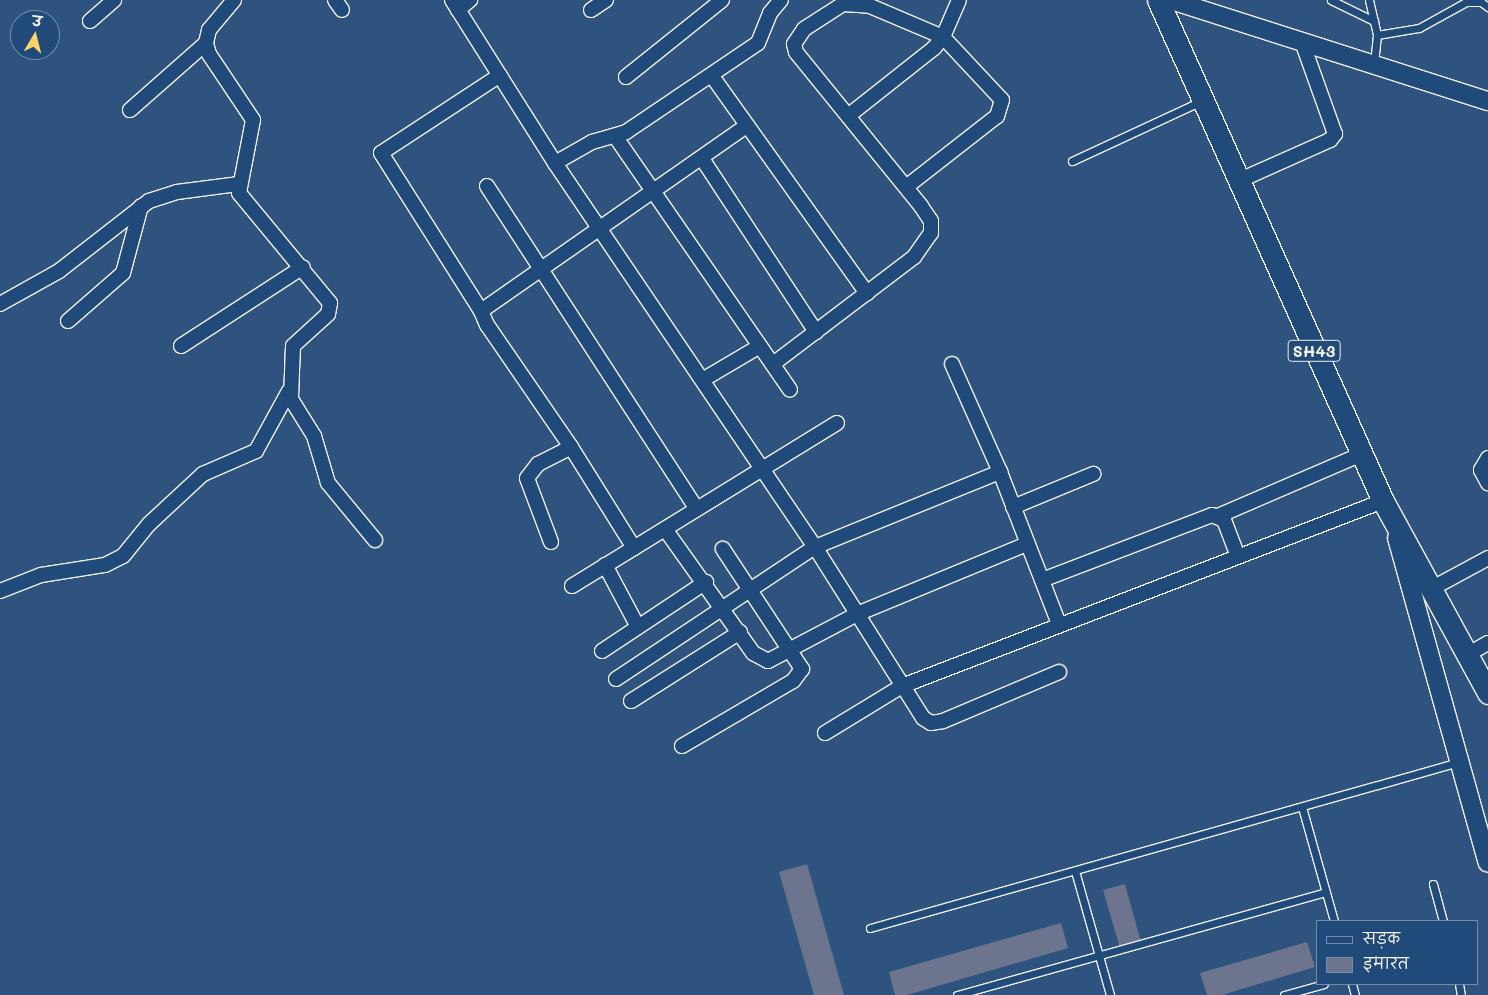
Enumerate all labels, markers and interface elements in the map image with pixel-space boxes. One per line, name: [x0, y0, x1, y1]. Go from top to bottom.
north arrow: [10, 10, 60, 60]
text: उ: [31, 11, 43, 31]
road number: SH43: [1286, 338, 1342, 364]
legend: [1316, 920, 1478, 985]
text: सड़क: [1363, 928, 1400, 948]
text: इमारत: [1363, 953, 1409, 973]

